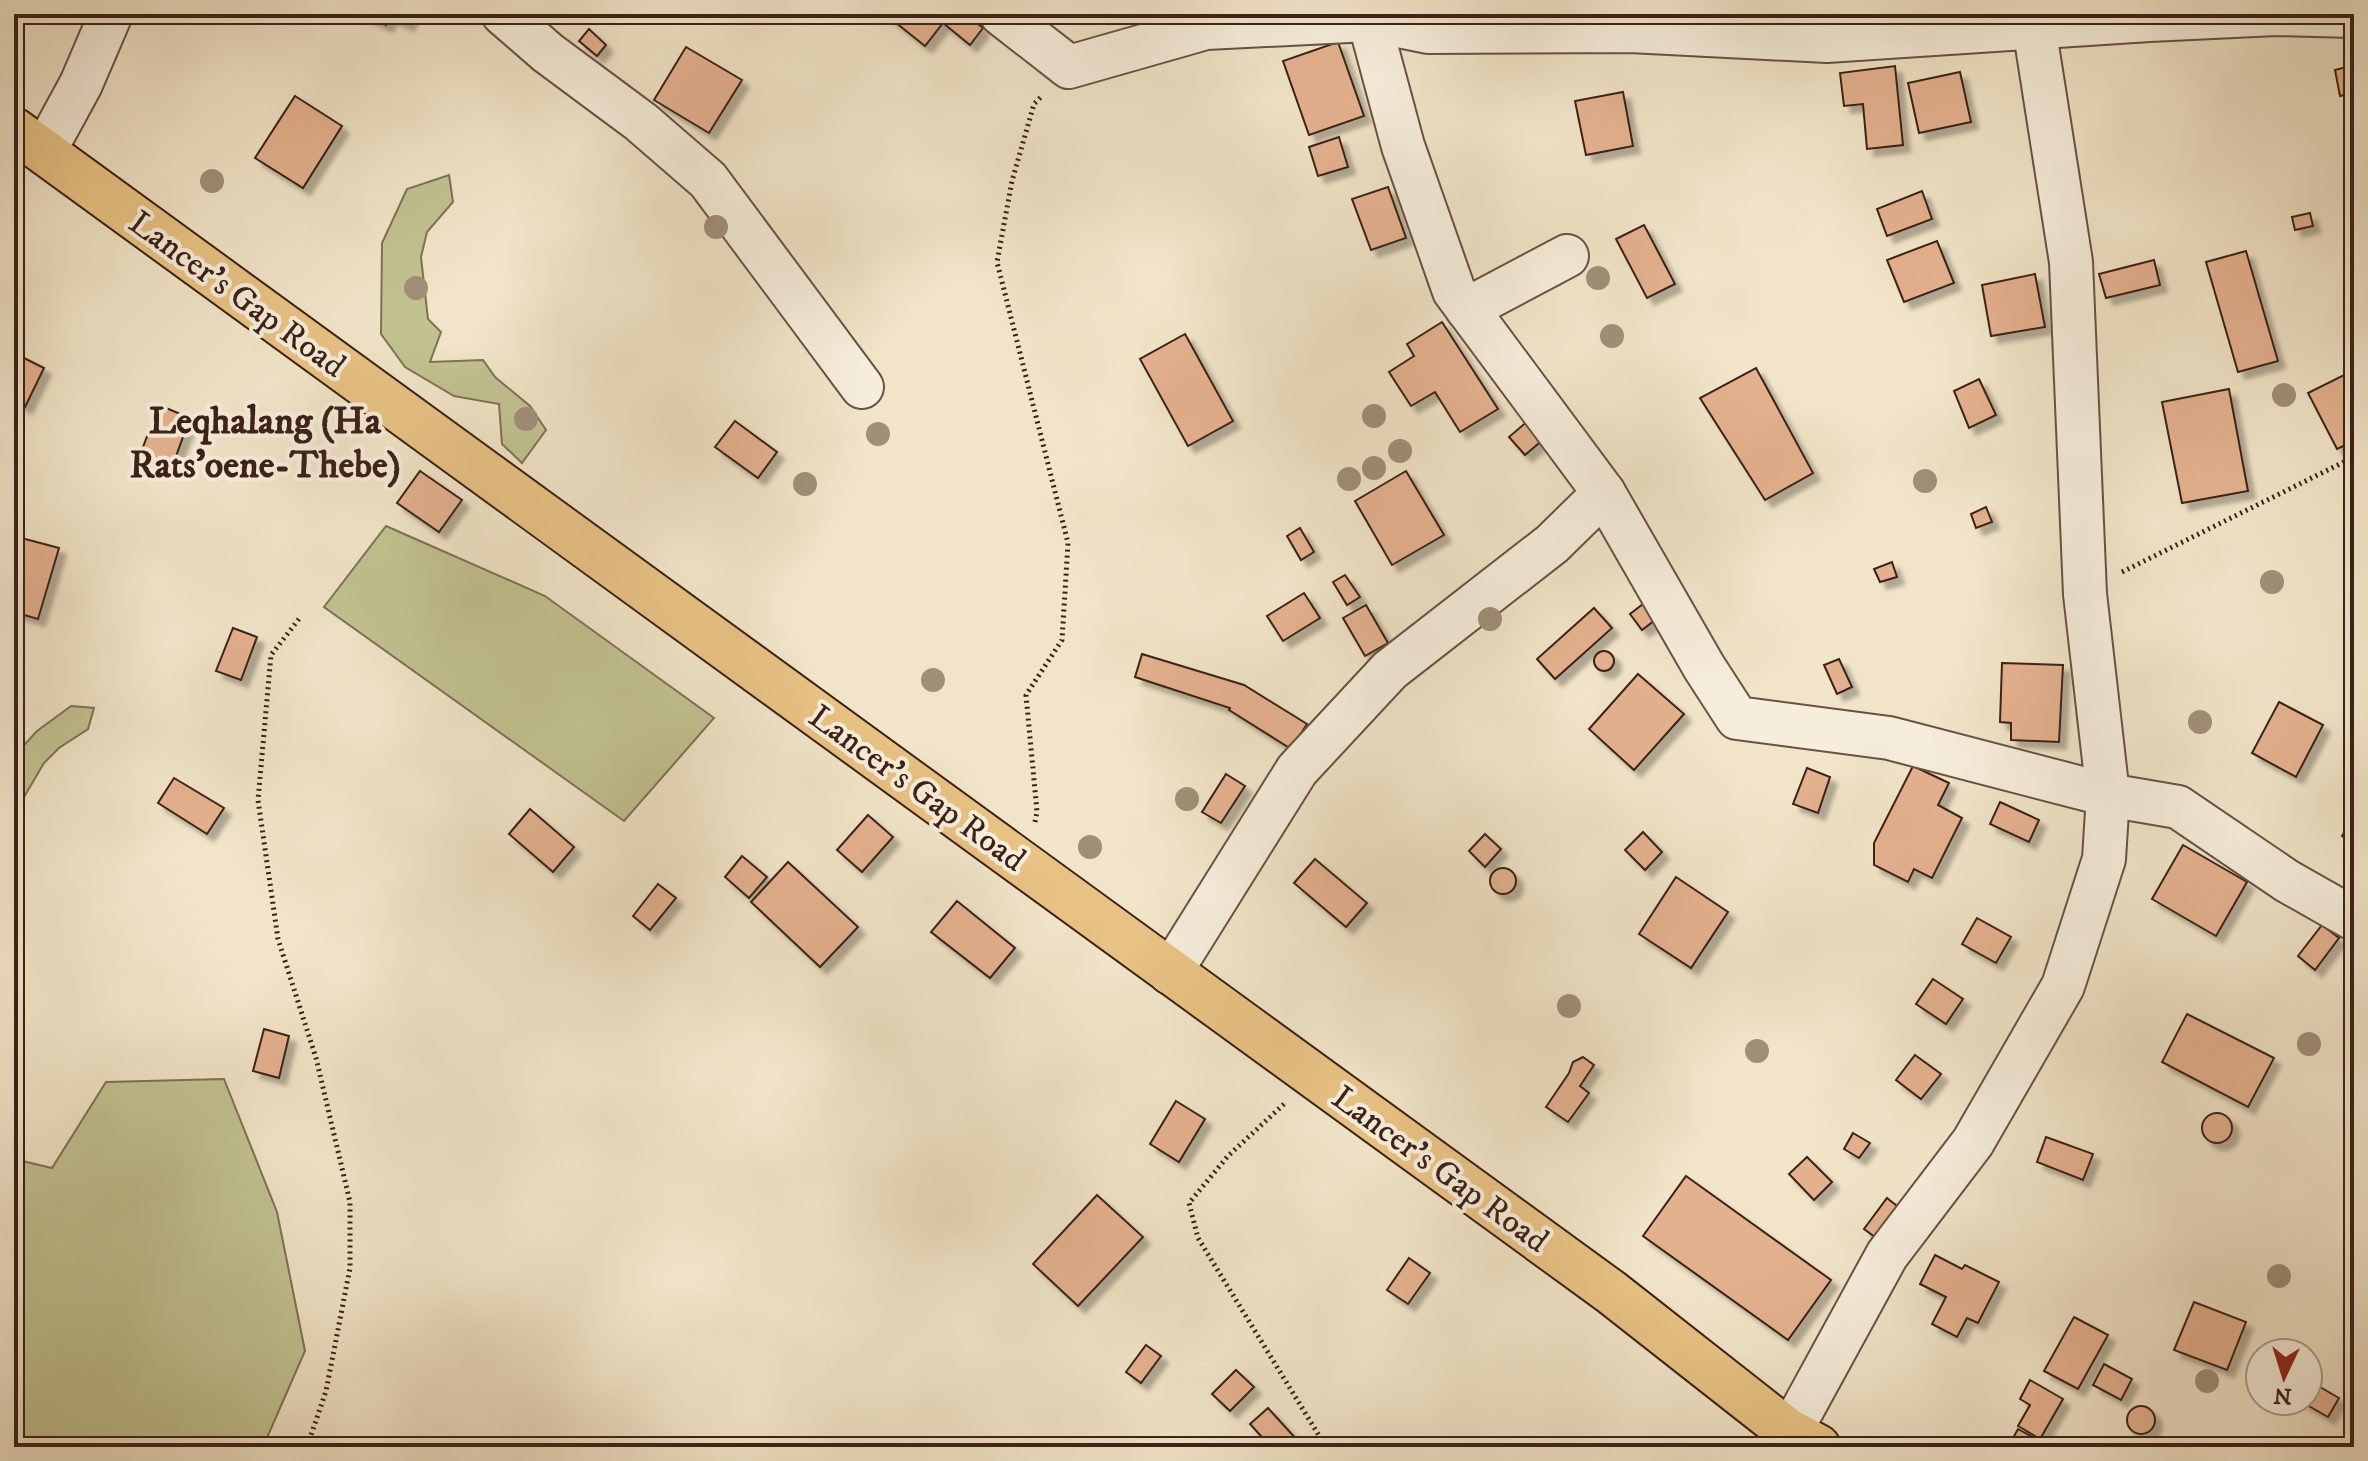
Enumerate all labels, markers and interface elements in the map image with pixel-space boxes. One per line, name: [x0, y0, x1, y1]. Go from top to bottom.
street label: Lancer's Gap Road: [120, 202, 353, 387]
district label: Leqhalang (Ha Rats'oene-Thebe): [129, 398, 401, 490]
street label: Lancer's Gap Road: [800, 696, 1033, 881]
street label: Lancer's Gap Road: [1323, 1077, 1556, 1262]
north arrow: [2244, 1337, 2324, 1417]
text: N: [2273, 1381, 2293, 1410]

